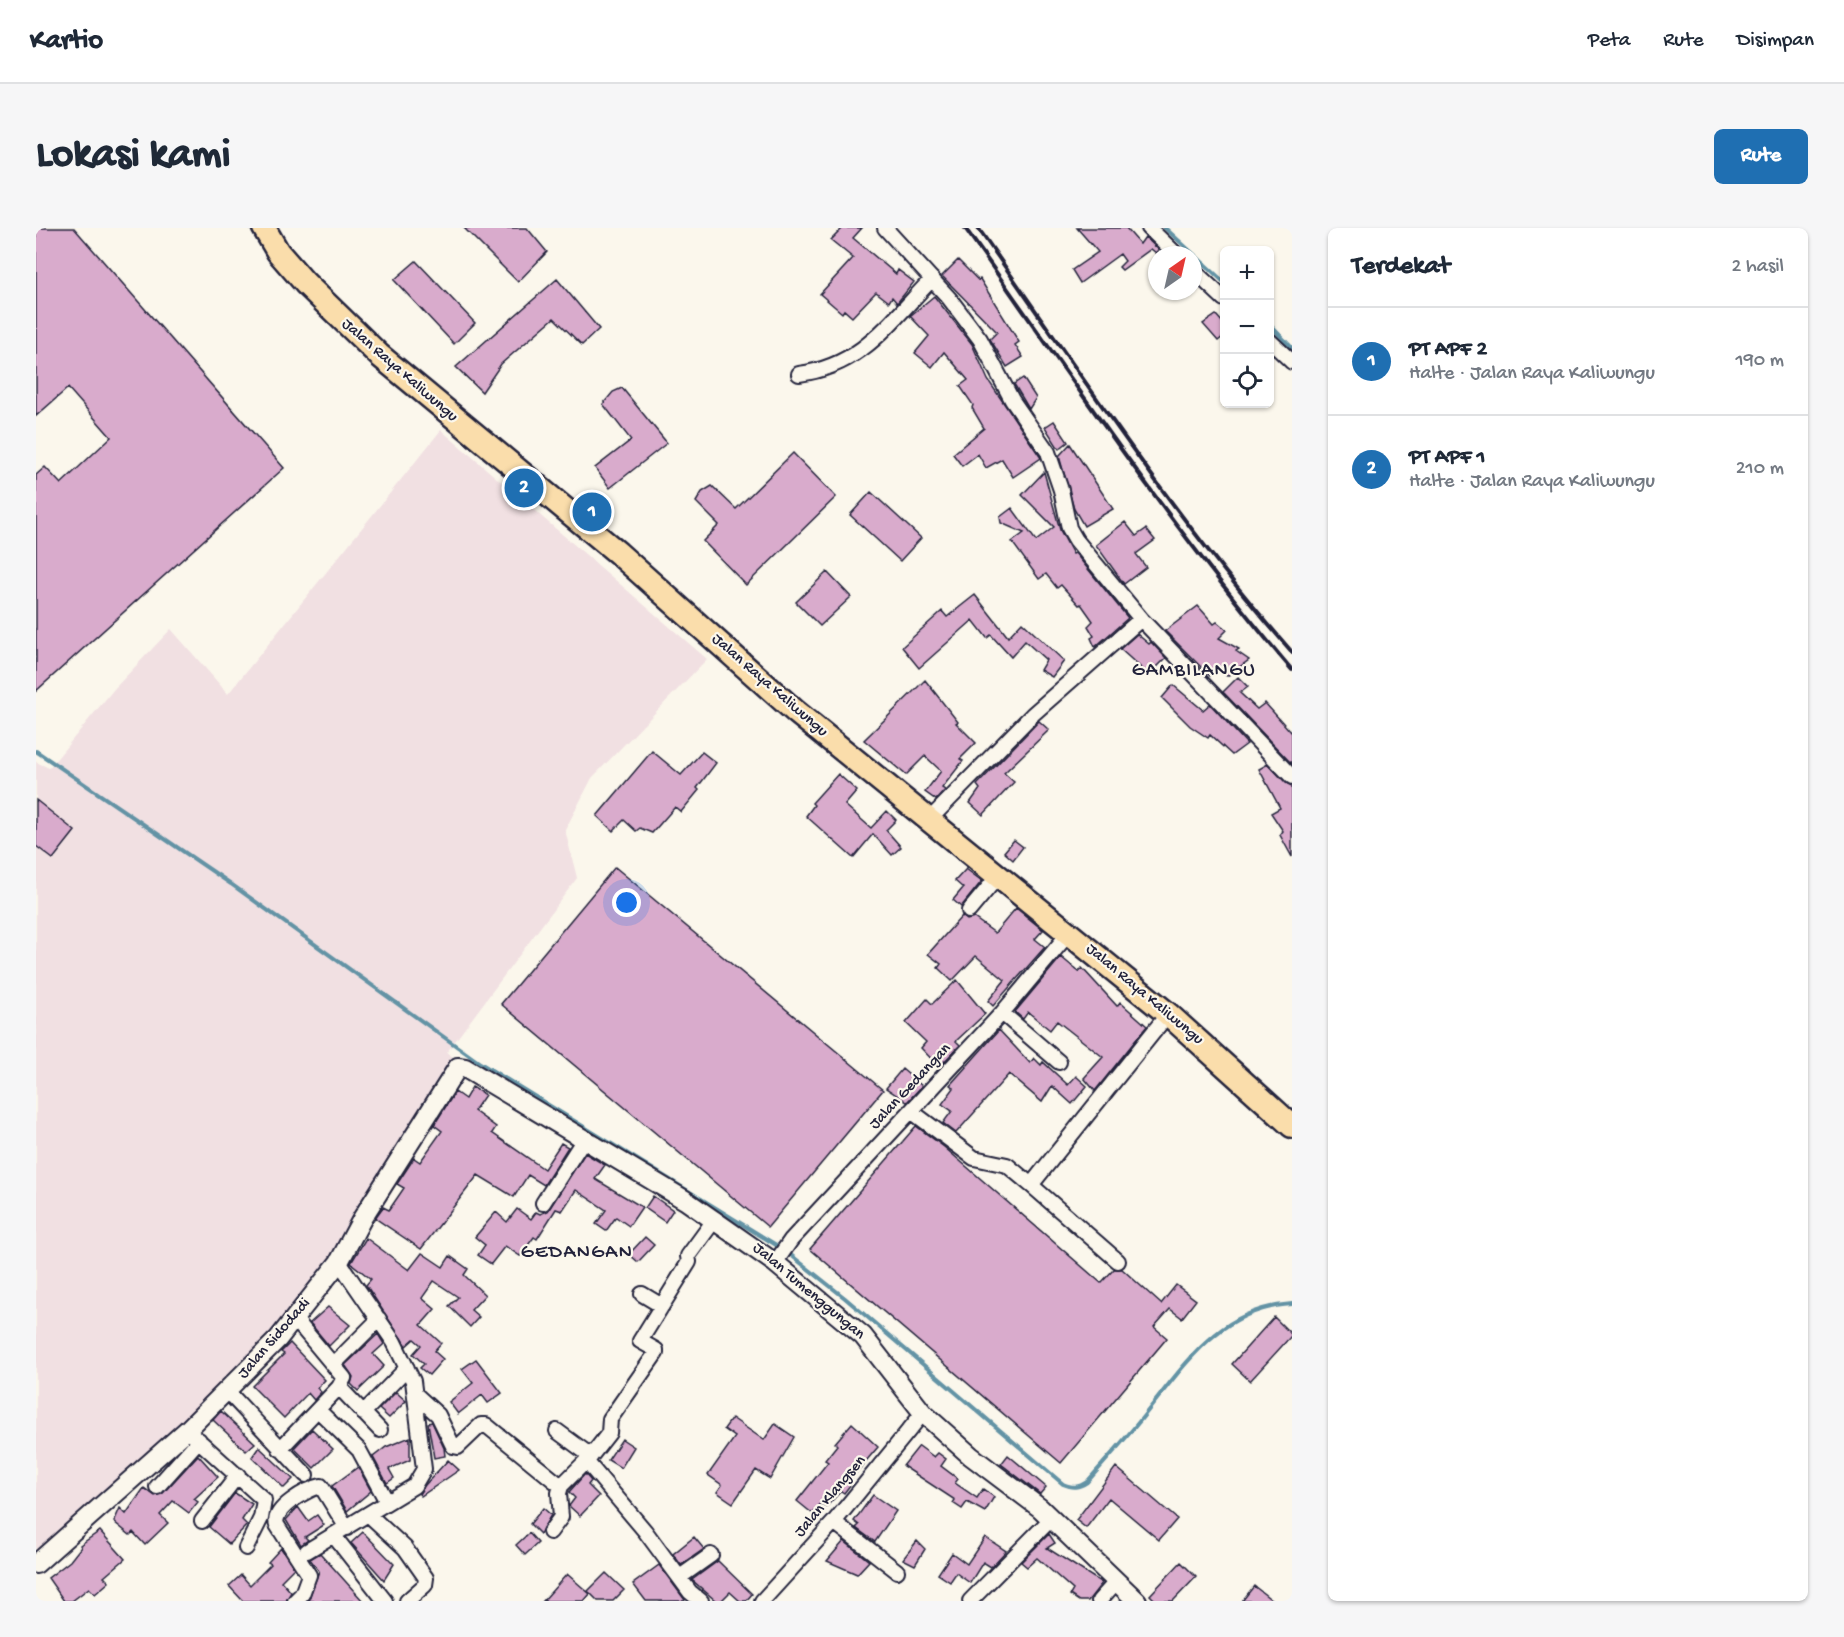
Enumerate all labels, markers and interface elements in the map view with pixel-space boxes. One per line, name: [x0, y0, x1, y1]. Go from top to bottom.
text: Kartio: [30, 25, 103, 58]
text: Peta: [1588, 29, 1630, 54]
text: Rute: [1663, 29, 1704, 54]
text: Disimpan: [1737, 29, 1814, 54]
button: Rute: [1714, 129, 1808, 184]
text: Lokasi kami: [36, 132, 231, 181]
north arrow: [1148, 246, 1202, 300]
map controls: [1220, 246, 1274, 408]
button: +: [1220, 246, 1274, 300]
text: Terdekat: [1352, 252, 1450, 283]
text: 2 hasil: [1732, 256, 1784, 279]
button: −: [1220, 300, 1274, 354]
street label: Jalan Raya Kaliwungu: [337, 315, 461, 427]
text: PT APF 2: [1409, 337, 1487, 363]
text: 1: [1367, 350, 1376, 373]
text: 190 m: [1736, 350, 1784, 373]
button: locate: [1220, 354, 1274, 408]
text: Halte · Jalan Raya Kaliwungu: [1409, 363, 1655, 386]
text: PT APF 1: [1409, 445, 1485, 471]
text: 2: [1367, 458, 1376, 481]
text: 210 m: [1736, 458, 1784, 481]
pin: 2: [504, 466, 544, 510]
text: Halte · Jalan Raya Kaliwungu: [1409, 471, 1655, 494]
pin: 1: [572, 490, 612, 534]
street label: Jalan Raya Kaliwungu: [707, 630, 831, 742]
district label: GAMBILANGU: [1132, 660, 1256, 683]
your location: [612, 888, 641, 917]
street label: Jalan Raya Kaliwungu: [1081, 940, 1207, 1050]
street label: Jalan Gedangan: [866, 1040, 956, 1134]
street label: Jalan Tumenggungan: [748, 1239, 868, 1345]
district label: GEDANGAN: [521, 1242, 633, 1265]
street label: Jalan Sidodadi: [235, 1295, 315, 1383]
street label: Jalan Klangsen: [791, 1452, 871, 1542]

